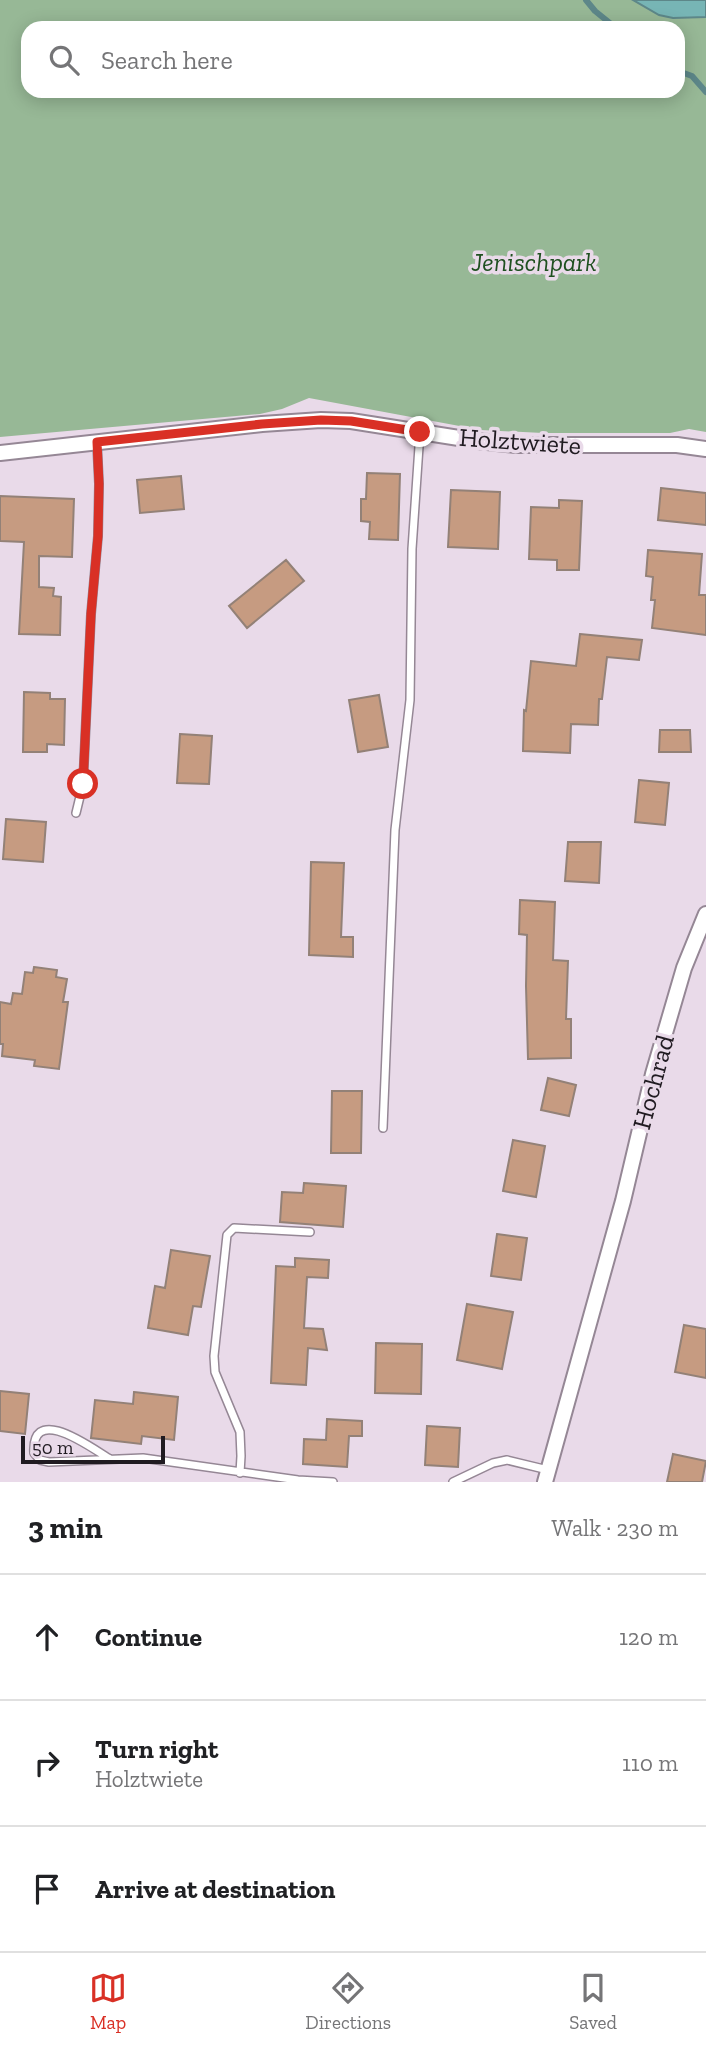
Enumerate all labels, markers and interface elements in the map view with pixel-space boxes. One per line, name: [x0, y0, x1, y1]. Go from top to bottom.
search box: [21, 21, 685, 98]
icon: search: [45, 41, 83, 79]
text: Search here: [101, 44, 233, 76]
park label: Jenischpark: [470, 246, 597, 278]
route end: [404, 416, 435, 447]
street label: Holztwiete: [458, 421, 582, 461]
route start: [67, 768, 98, 799]
street label: Hochrad: [625, 1031, 681, 1133]
scale bar: [21, 1433, 164, 1465]
text: 50 m: [32, 1436, 73, 1459]
text: 3 min: [28, 1510, 103, 1546]
text: Walk · 230 m: [551, 1514, 678, 1542]
icon: ahead: [28, 1618, 66, 1656]
text: Continue: [95, 1621, 202, 1653]
text: 120 m: [619, 1623, 678, 1651]
text: Turn right: [95, 1733, 218, 1765]
icon: right: [28, 1744, 66, 1782]
text: 110 m: [622, 1749, 678, 1777]
text: Holztwiete: [95, 1765, 203, 1793]
icon: arrive: [28, 1870, 66, 1908]
text: Arrive at destination: [95, 1873, 335, 1905]
tab: Map: [89, 1969, 127, 2034]
tab: Directions: [305, 1969, 391, 2034]
tab: Saved: [569, 1969, 617, 2034]

